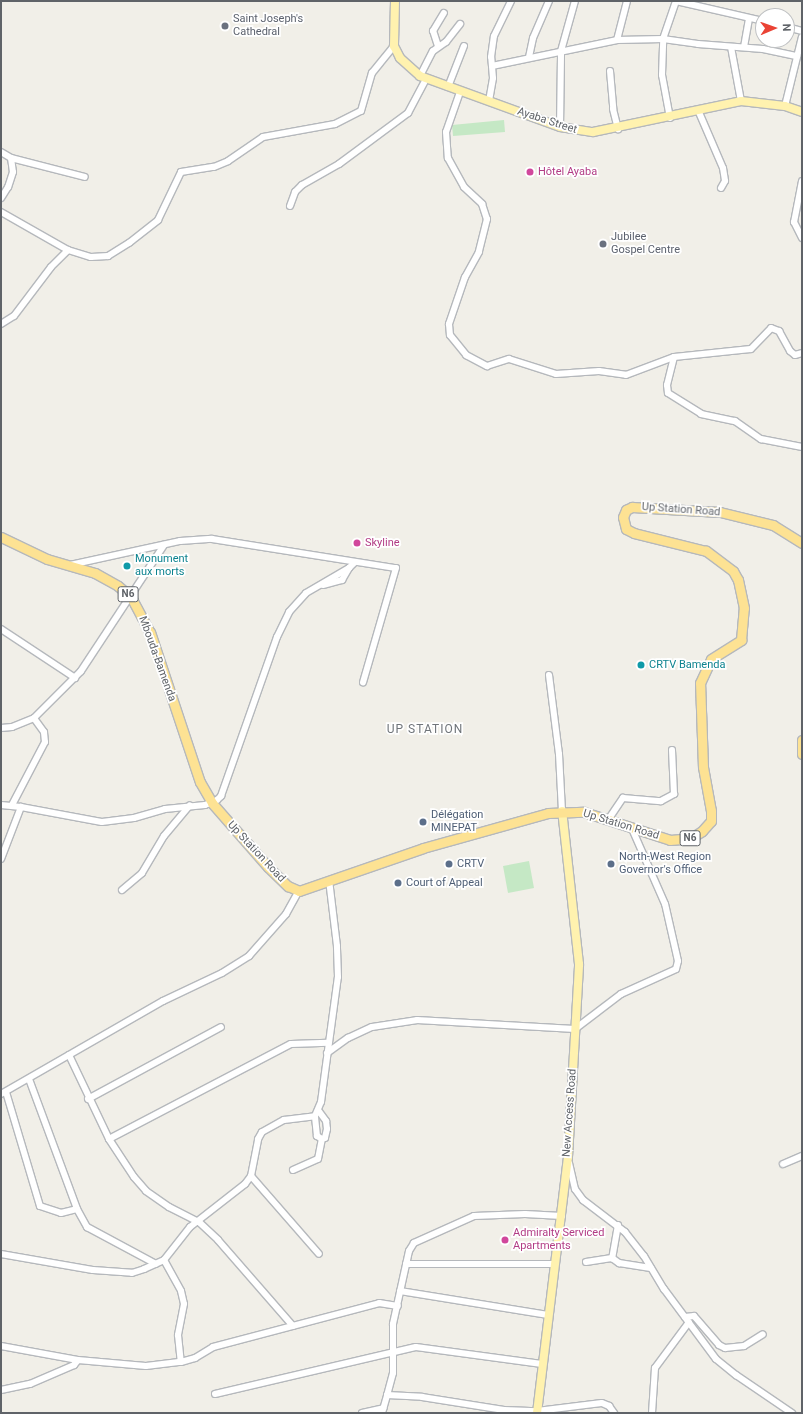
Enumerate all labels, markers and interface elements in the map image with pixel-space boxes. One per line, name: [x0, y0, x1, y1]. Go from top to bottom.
north arrow: [755, 8, 795, 48]
place label: Saint Joseph's Cathedral: [233, 13, 303, 39]
marker: Saint Joseph's Cathedral: [220, 21, 230, 31]
text: N: [780, 23, 793, 32]
street label: Ayaba Street: [516, 105, 578, 137]
place label: Hôtel Ayaba: [538, 165, 597, 179]
marker: Hôtel Ayaba: [525, 167, 535, 177]
place label: Jubilee Gospel Centre: [611, 231, 680, 257]
marker: Jubilee Gospel Centre: [598, 239, 608, 249]
street label: Up Station Road: [641, 501, 721, 519]
place label: Skyline: [365, 536, 400, 550]
marker: Skyline: [352, 538, 362, 548]
place label: Monument aux morts: [135, 553, 188, 579]
marker: Monument aux morts: [122, 561, 132, 571]
road number: N6: [117, 586, 139, 602]
street label: Mbouda-Bamenda: [135, 614, 179, 704]
place label: CRTV Bamenda: [649, 658, 725, 672]
marker: CRTV Bamenda: [636, 660, 646, 670]
district label: UP STATION: [387, 723, 463, 737]
street label: Up Station Road: [581, 807, 661, 843]
place label: Délégation MINEPAT: [431, 809, 483, 835]
marker: Délégation MINEPAT: [418, 817, 428, 827]
street label: Up Station Road: [224, 819, 288, 885]
road number: N6: [679, 830, 701, 846]
place label: North-West Region Governor's Office: [619, 851, 711, 877]
place label: CRTV: [457, 857, 484, 871]
marker: CRTV: [444, 859, 454, 869]
marker: North-West Region Governor's Office: [606, 859, 616, 869]
place label: Court of Appeal: [406, 876, 483, 890]
marker: Court of Appeal: [393, 878, 403, 888]
street label: New Access Road: [560, 1068, 580, 1158]
place label: Admiralty Serviced Apartments: [513, 1227, 604, 1253]
marker: Admiralty Serviced Apartments: [500, 1235, 510, 1245]

